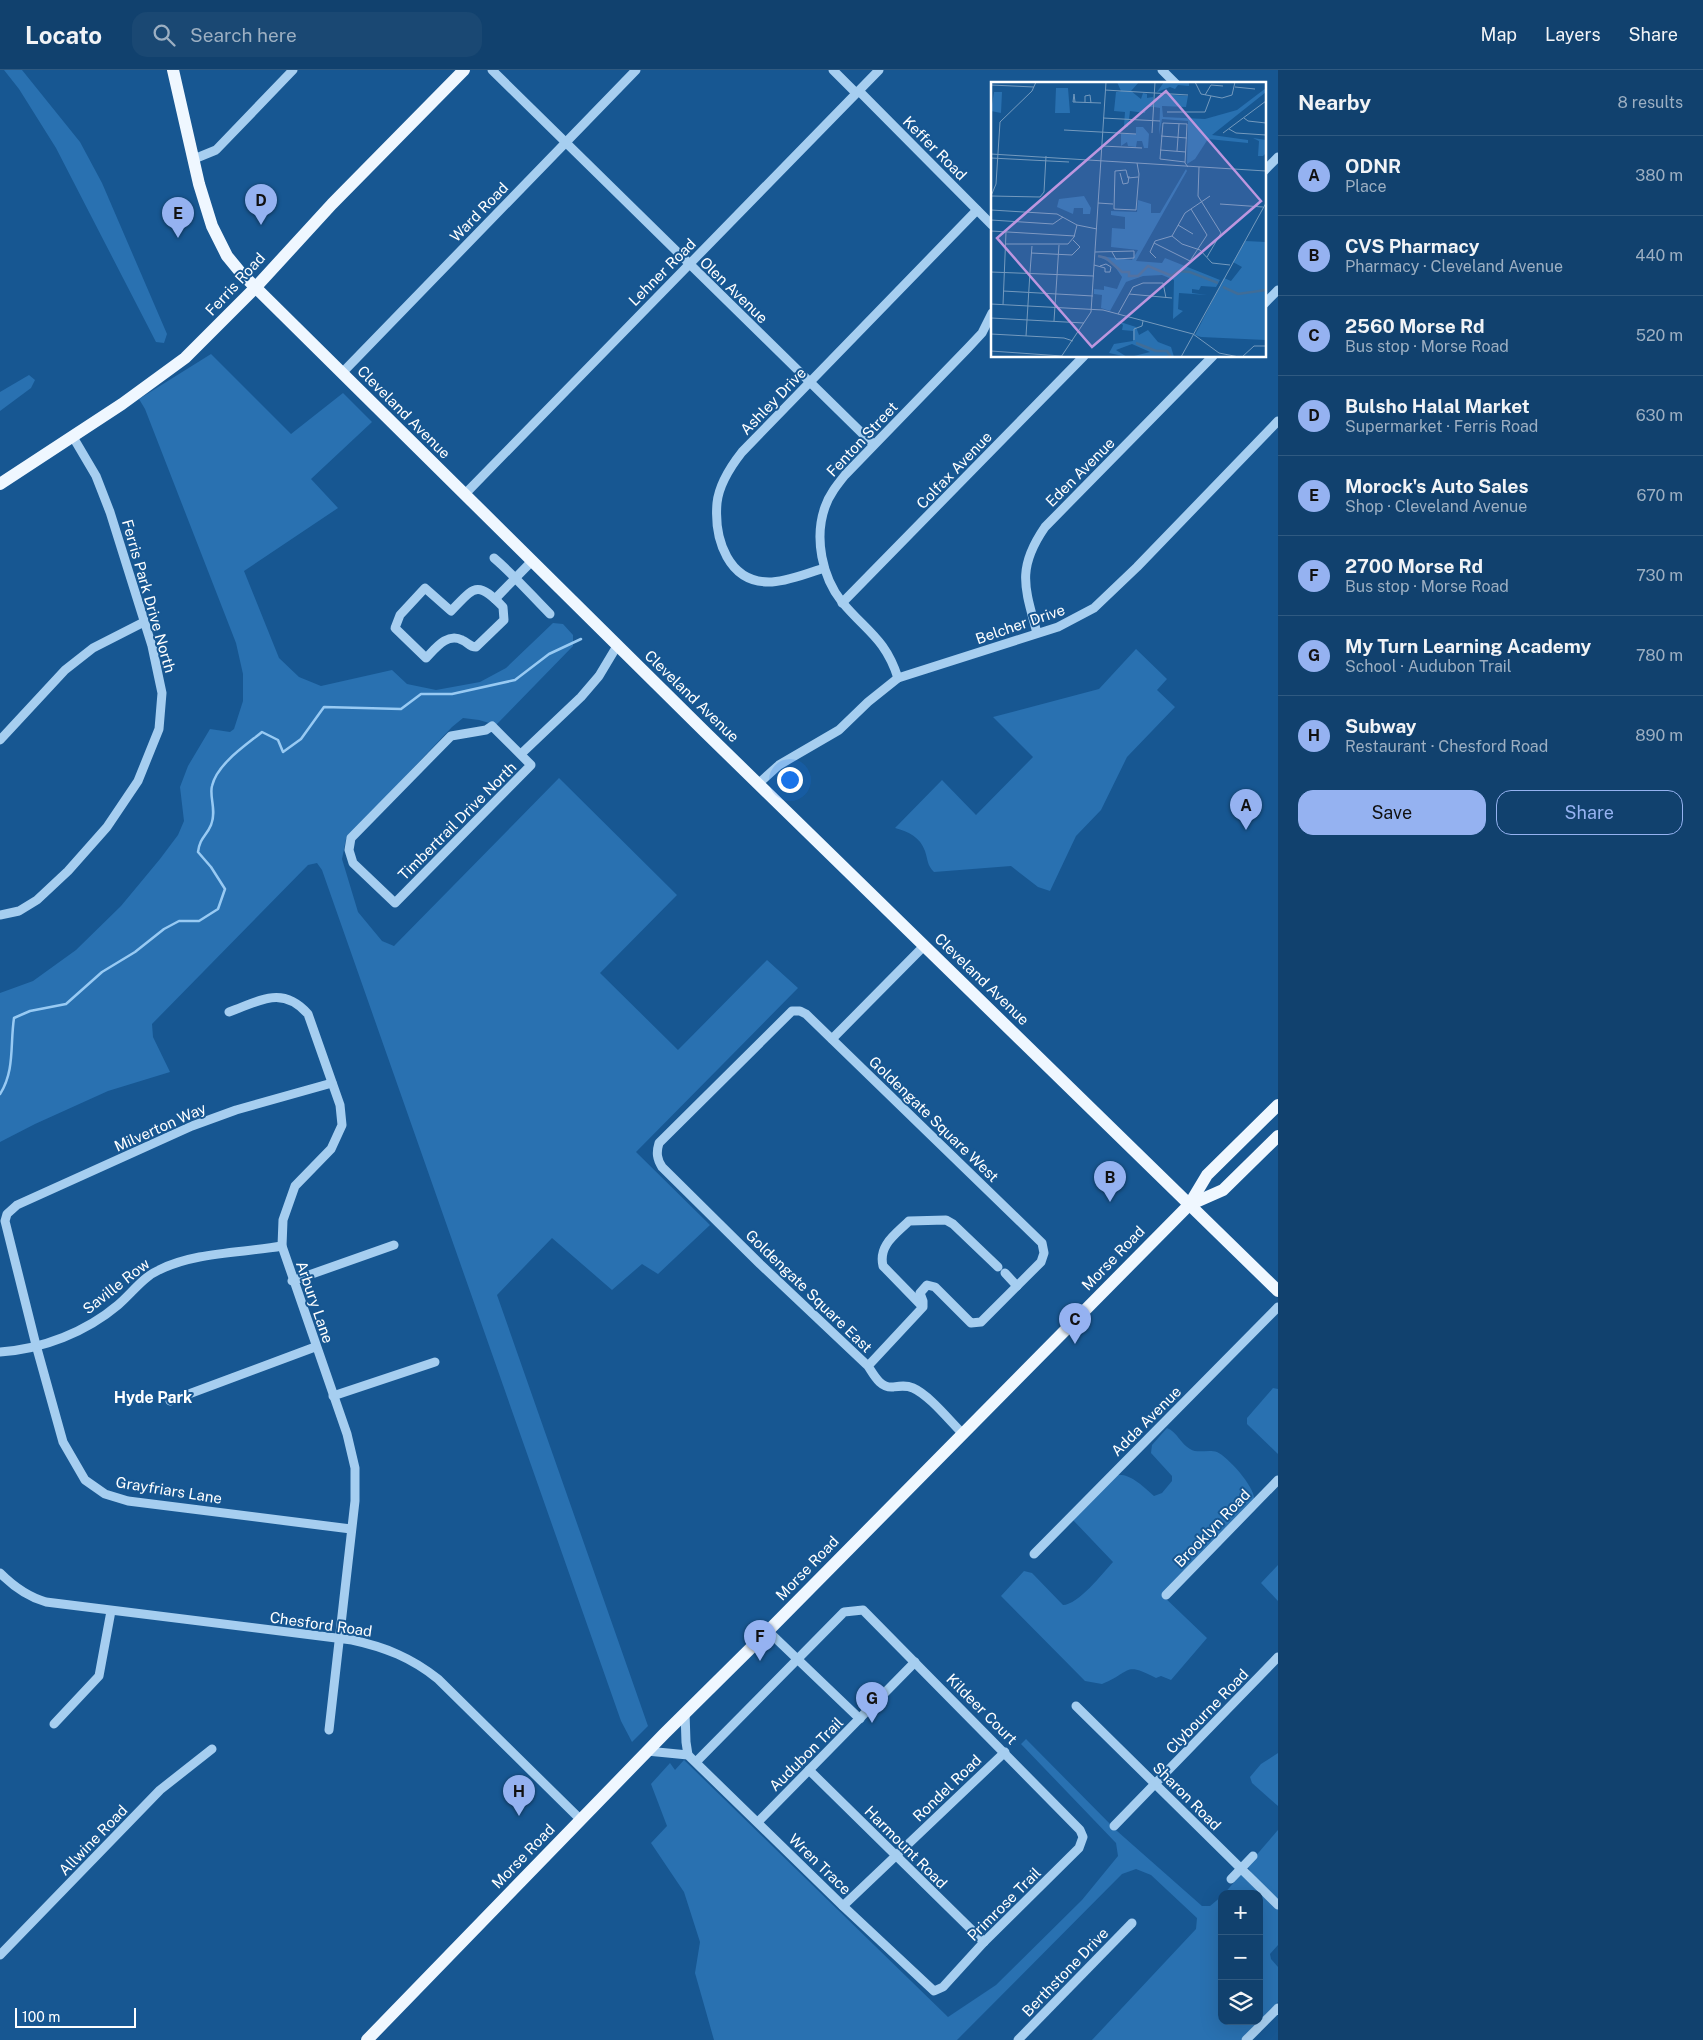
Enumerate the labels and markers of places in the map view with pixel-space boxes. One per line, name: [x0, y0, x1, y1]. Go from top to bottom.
pin: D: [245, 184, 277, 225]
pin: E: [162, 197, 194, 238]
pin: A: [1230, 789, 1262, 830]
pin: B: [1094, 1161, 1126, 1202]
pin: C: [1059, 1303, 1091, 1344]
pin: F: [744, 1620, 776, 1661]
pin: G: [856, 1682, 888, 1723]
pin: H: [503, 1775, 535, 1816]

